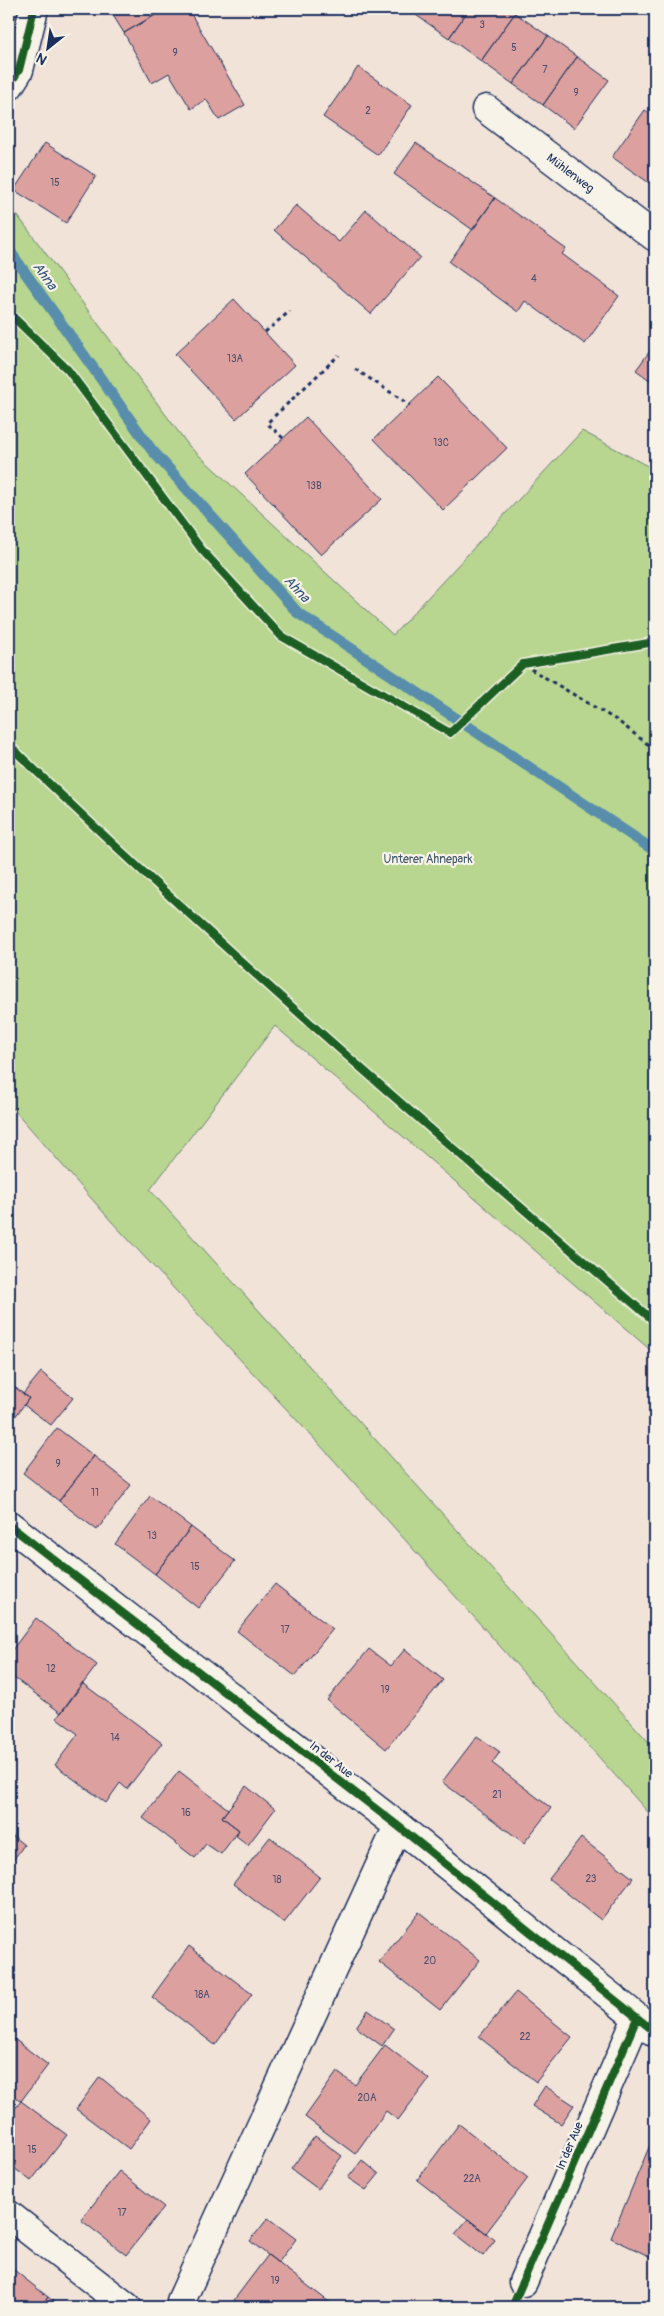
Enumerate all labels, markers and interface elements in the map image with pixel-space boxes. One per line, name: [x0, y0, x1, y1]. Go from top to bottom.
house number: 3: [479, 19, 485, 31]
north arrow: [22, 22, 72, 72]
house number: 5: [511, 42, 517, 54]
house number: 9: [172, 47, 178, 59]
text: N: [33, 49, 50, 69]
house number: 7: [542, 64, 548, 76]
house number: 9: [573, 87, 579, 99]
house number: 2: [365, 105, 371, 117]
street label: Mühlenweg: [544, 150, 597, 196]
house number: 15: [50, 177, 60, 189]
water label: Ahna: [29, 259, 62, 294]
house number: 4: [531, 273, 537, 285]
house number: 13A: [227, 353, 243, 365]
house number: 13C: [433, 437, 449, 449]
house number: 13B: [306, 480, 322, 492]
water label: Ahna: [281, 572, 314, 607]
park label: Unterer Ahnepark: [384, 852, 472, 867]
house number: 9: [55, 1458, 61, 1470]
house number: 11: [91, 1487, 99, 1499]
house number: 13: [147, 1530, 157, 1542]
house number: 15: [190, 1561, 200, 1573]
house number: 17: [280, 1624, 290, 1636]
house number: 12: [46, 1663, 56, 1675]
house number: 19: [380, 1684, 390, 1696]
house number: 14: [110, 1732, 120, 1744]
street label: In der Aue: [306, 1738, 356, 1782]
house number: 21: [492, 1789, 502, 1801]
house number: 16: [181, 1807, 191, 1819]
house number: 23: [586, 1873, 597, 1885]
house number: 18: [273, 1874, 281, 1886]
house number: 20: [424, 1955, 436, 1967]
house number: 18A: [194, 1989, 210, 2001]
house number: 22: [519, 2031, 531, 2043]
house number: 20A: [358, 2092, 377, 2104]
street label: In der Aue: [553, 2120, 587, 2172]
house number: 15: [27, 2144, 37, 2156]
house number: 22A: [463, 2173, 481, 2185]
house number: 17: [117, 2207, 127, 2219]
house number: 19: [270, 2275, 280, 2287]

